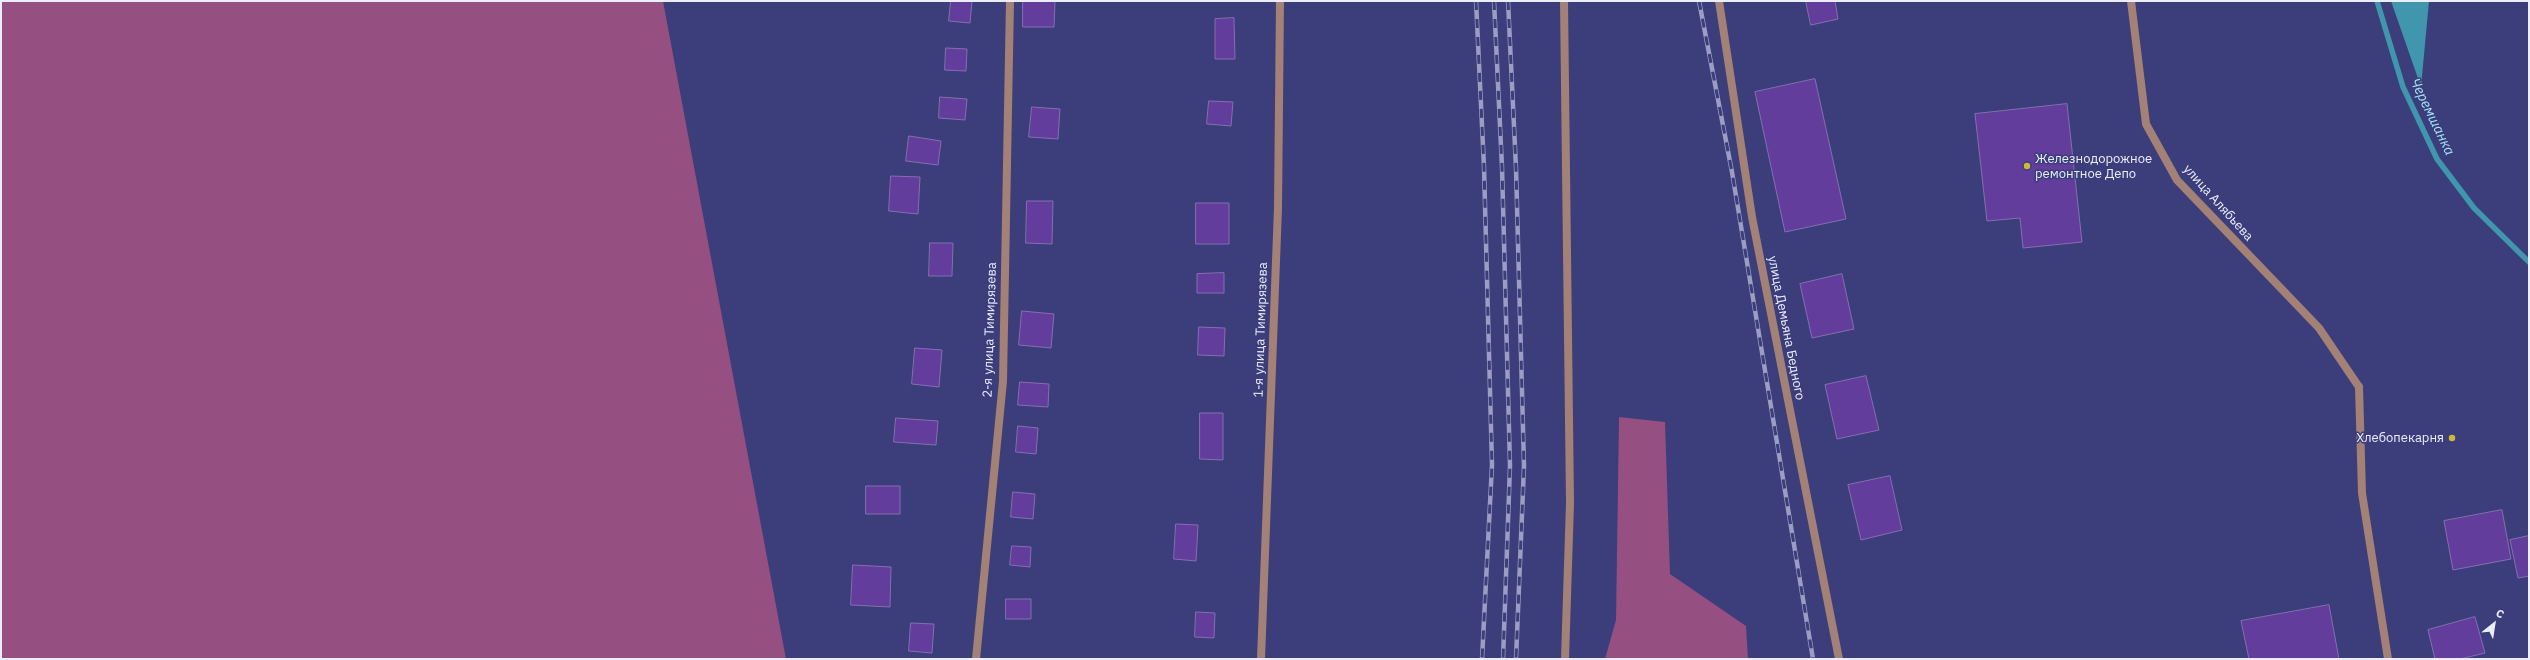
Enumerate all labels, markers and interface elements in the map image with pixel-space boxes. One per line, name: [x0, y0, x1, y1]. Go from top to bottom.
water label: Черемшанка: [2406, 76, 2458, 158]
place label: Железнодорожное ремонтное Депо: [2035, 151, 2152, 182]
marker: Железнодорожное ремонтное Депо: [2022, 161, 2032, 171]
street label: улица Алябьева: [2180, 162, 2256, 244]
street label: улица Демьяна Бедного: [1764, 254, 1808, 402]
street label: 2-я улица Тимирязева: [980, 262, 1000, 398]
street label: 1-я улица Тимирязева: [1251, 262, 1271, 398]
place label: Хлебопекарня: [2356, 430, 2444, 446]
marker: Хлебопекарня: [2447, 433, 2457, 443]
north arrow: [2474, 604, 2514, 644]
text: С: [2493, 606, 2507, 621]

